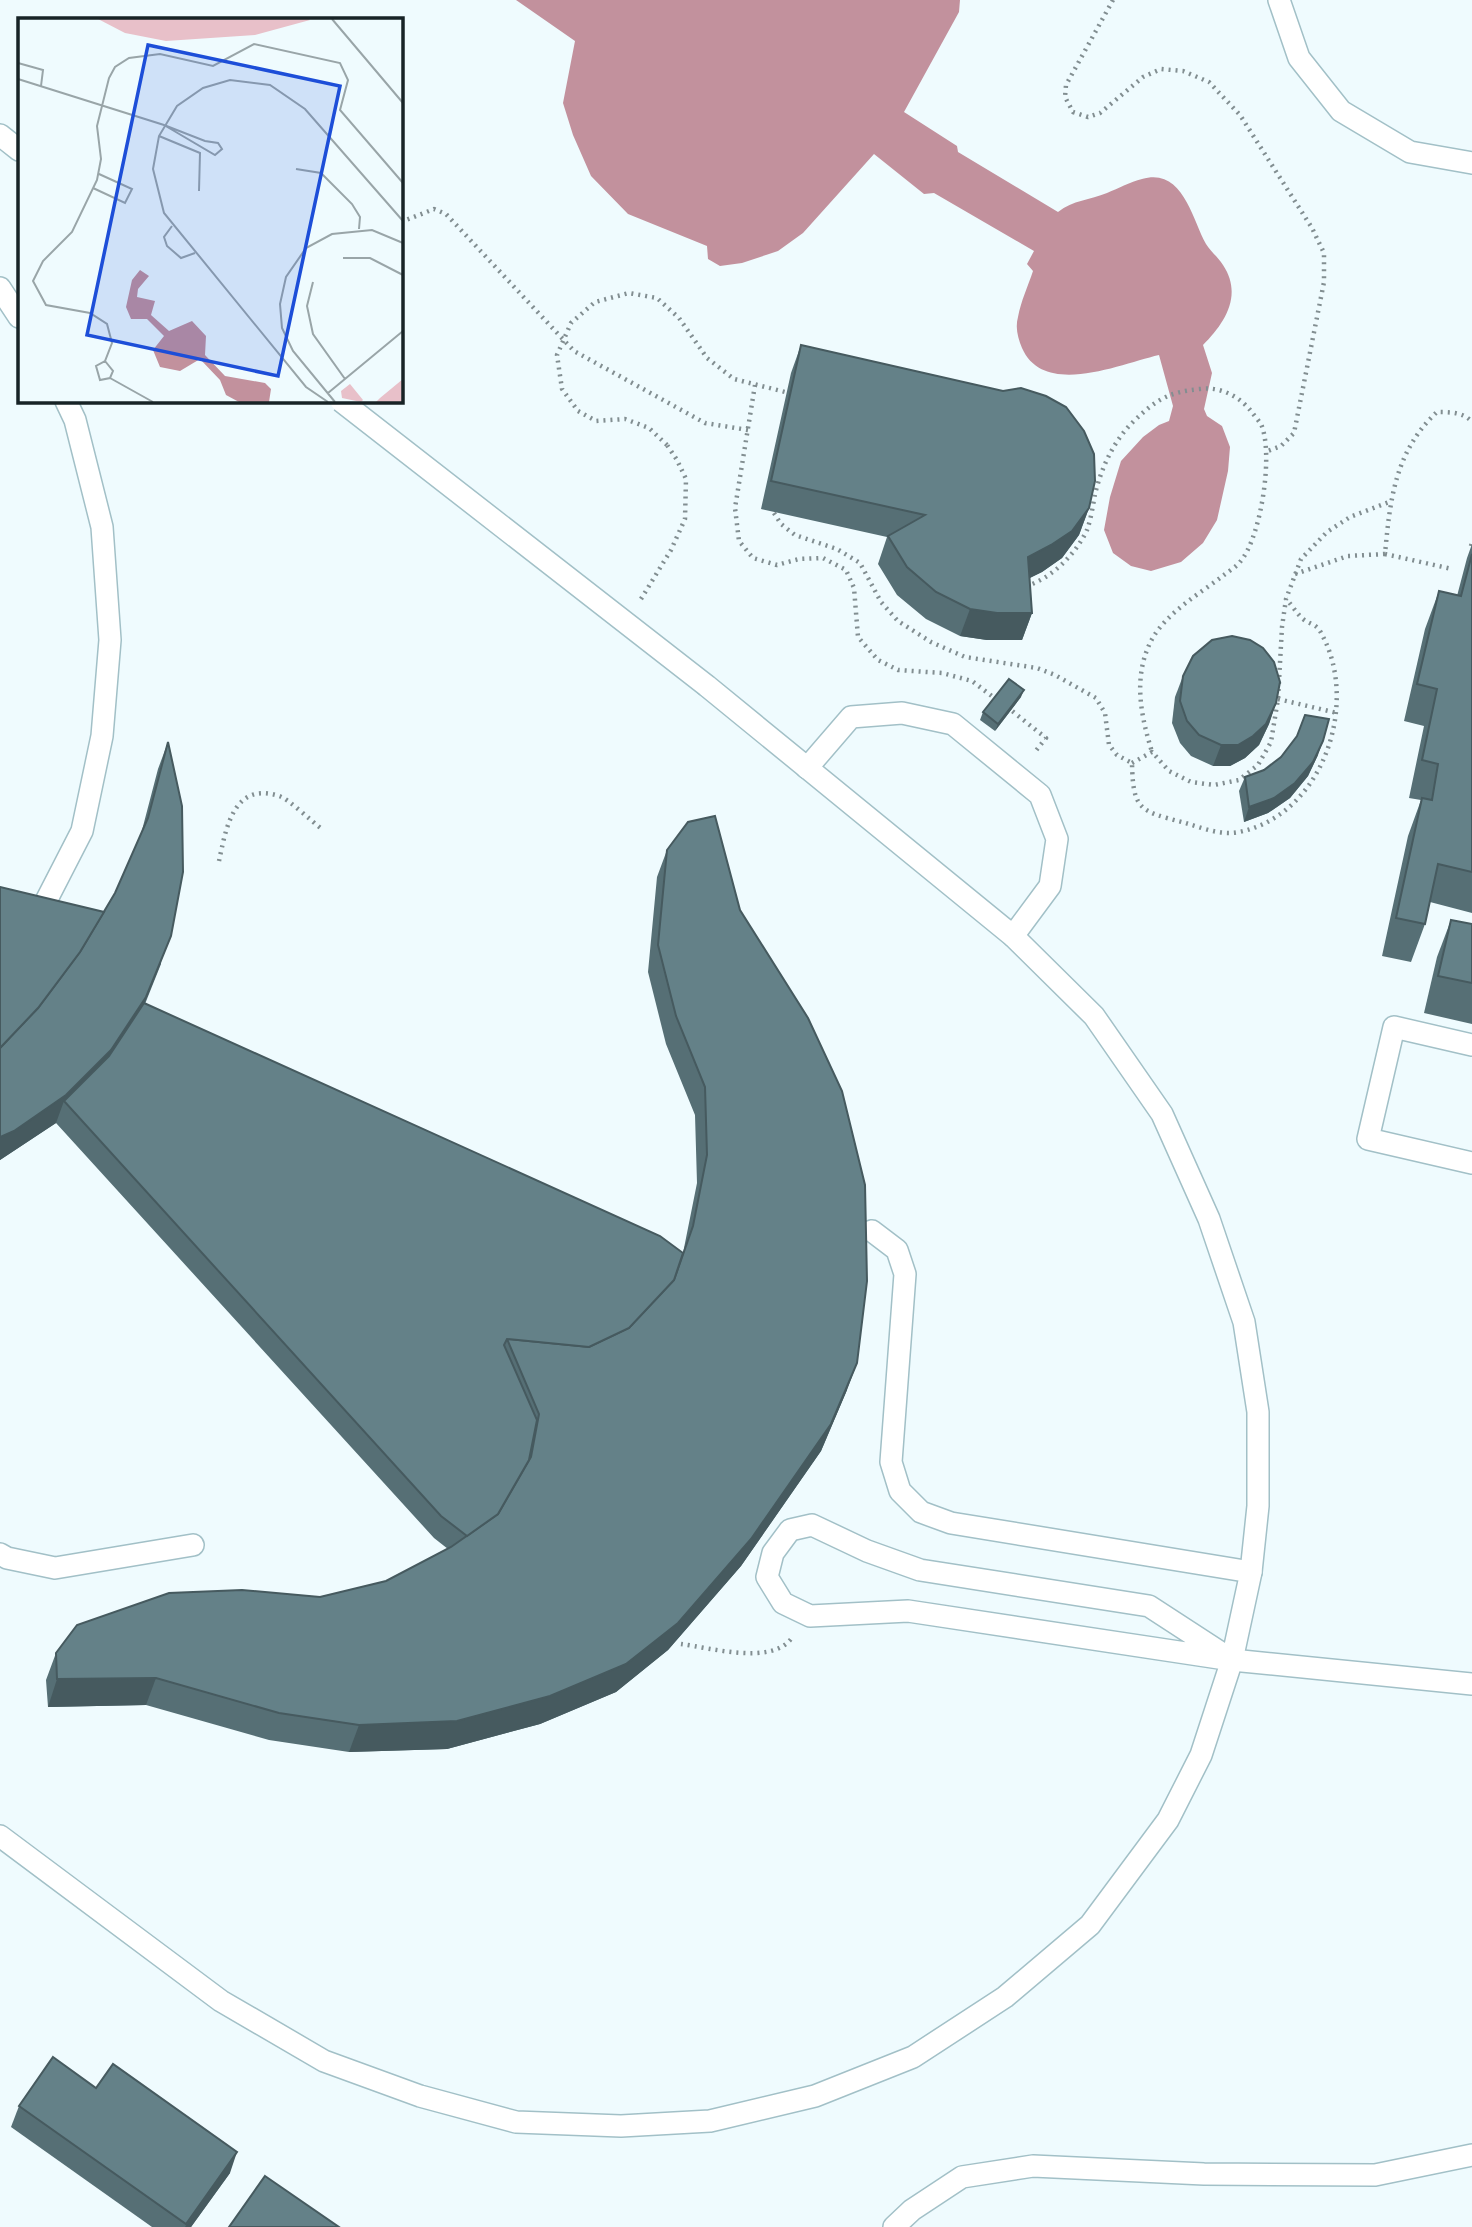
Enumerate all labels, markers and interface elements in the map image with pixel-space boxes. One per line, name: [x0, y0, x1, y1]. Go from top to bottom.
inset map: [18, 18, 402, 402]

